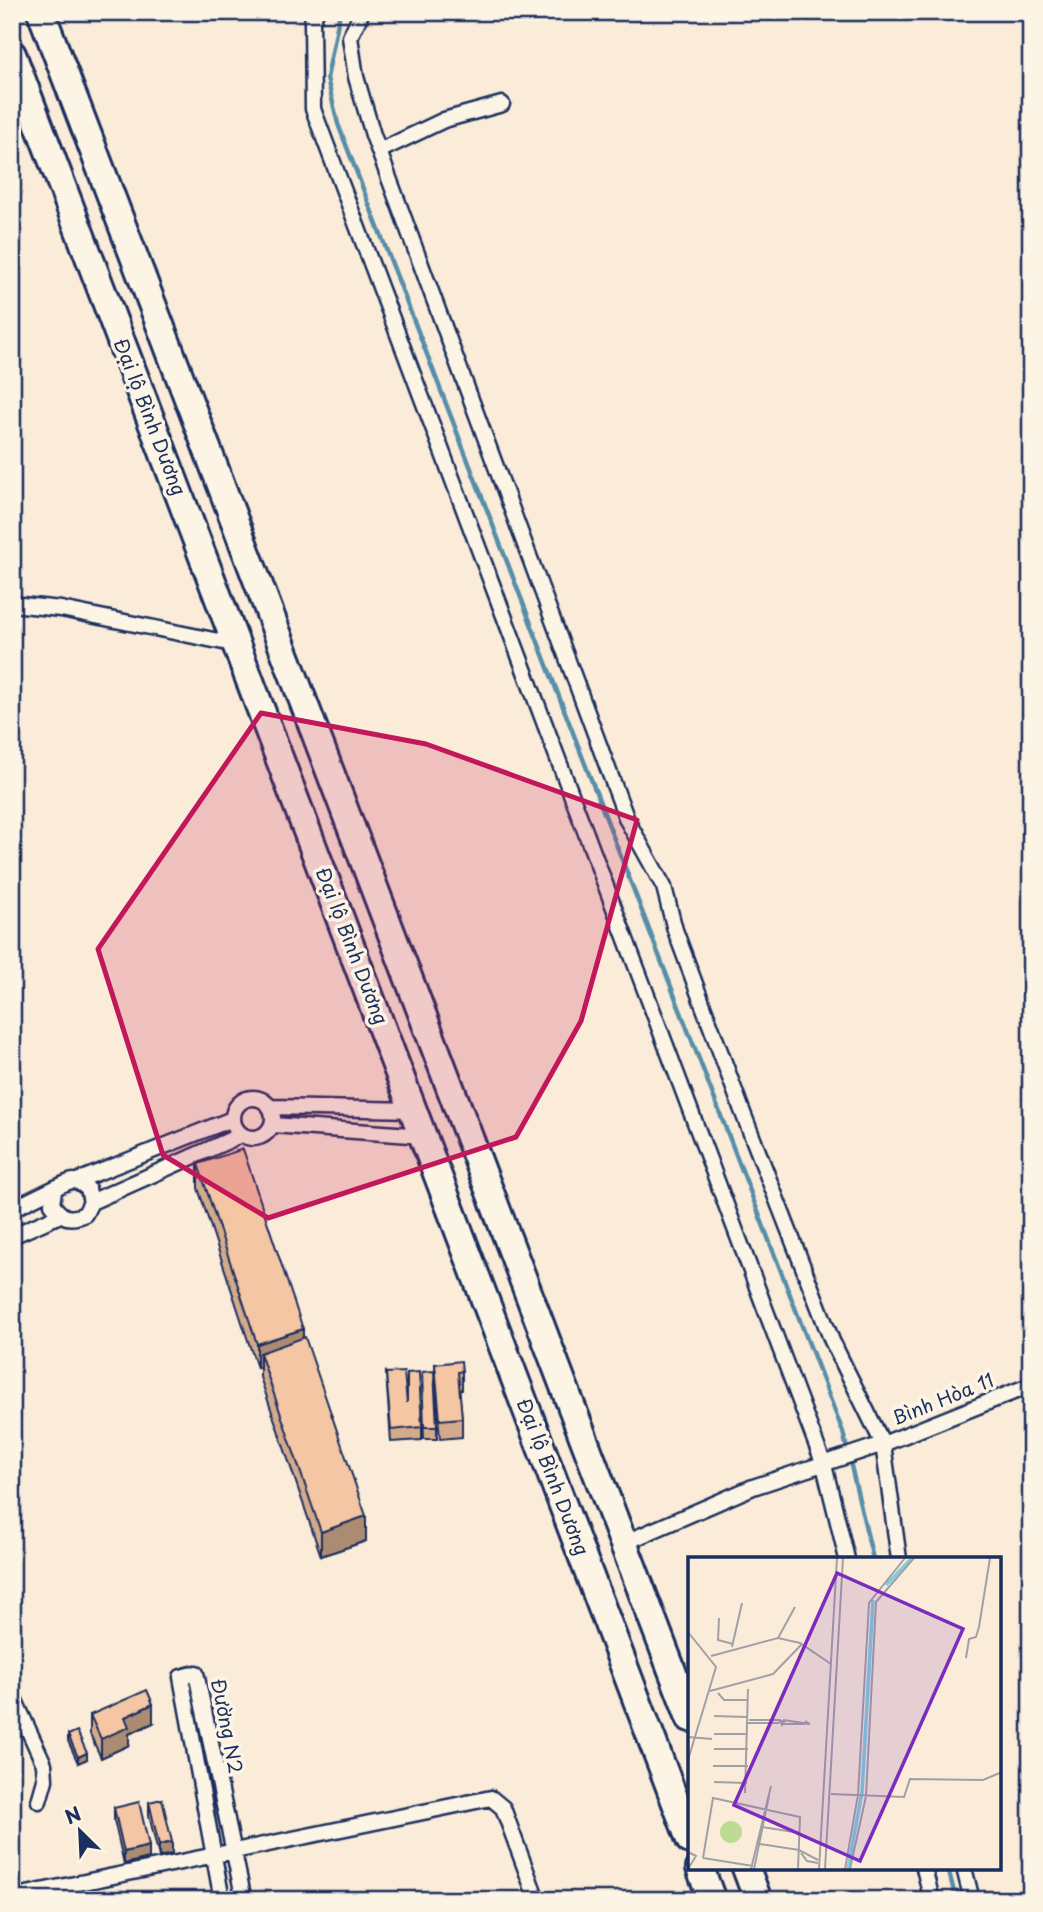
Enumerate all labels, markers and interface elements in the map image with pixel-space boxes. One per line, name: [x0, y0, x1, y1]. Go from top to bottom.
street label: Đại lộ Bình Dương: [108, 334, 194, 499]
street label: Đại lộ Bình Dương: [310, 863, 396, 1028]
street label: Bình Hòa 11: [888, 1365, 998, 1431]
street label: Đại lộ Bình Dương: [511, 1394, 597, 1559]
inset map: [688, 1557, 1001, 1870]
street label: Đường N2: [205, 1676, 251, 1776]
north arrow: [46, 1797, 116, 1867]
text: N: [60, 1799, 85, 1830]

